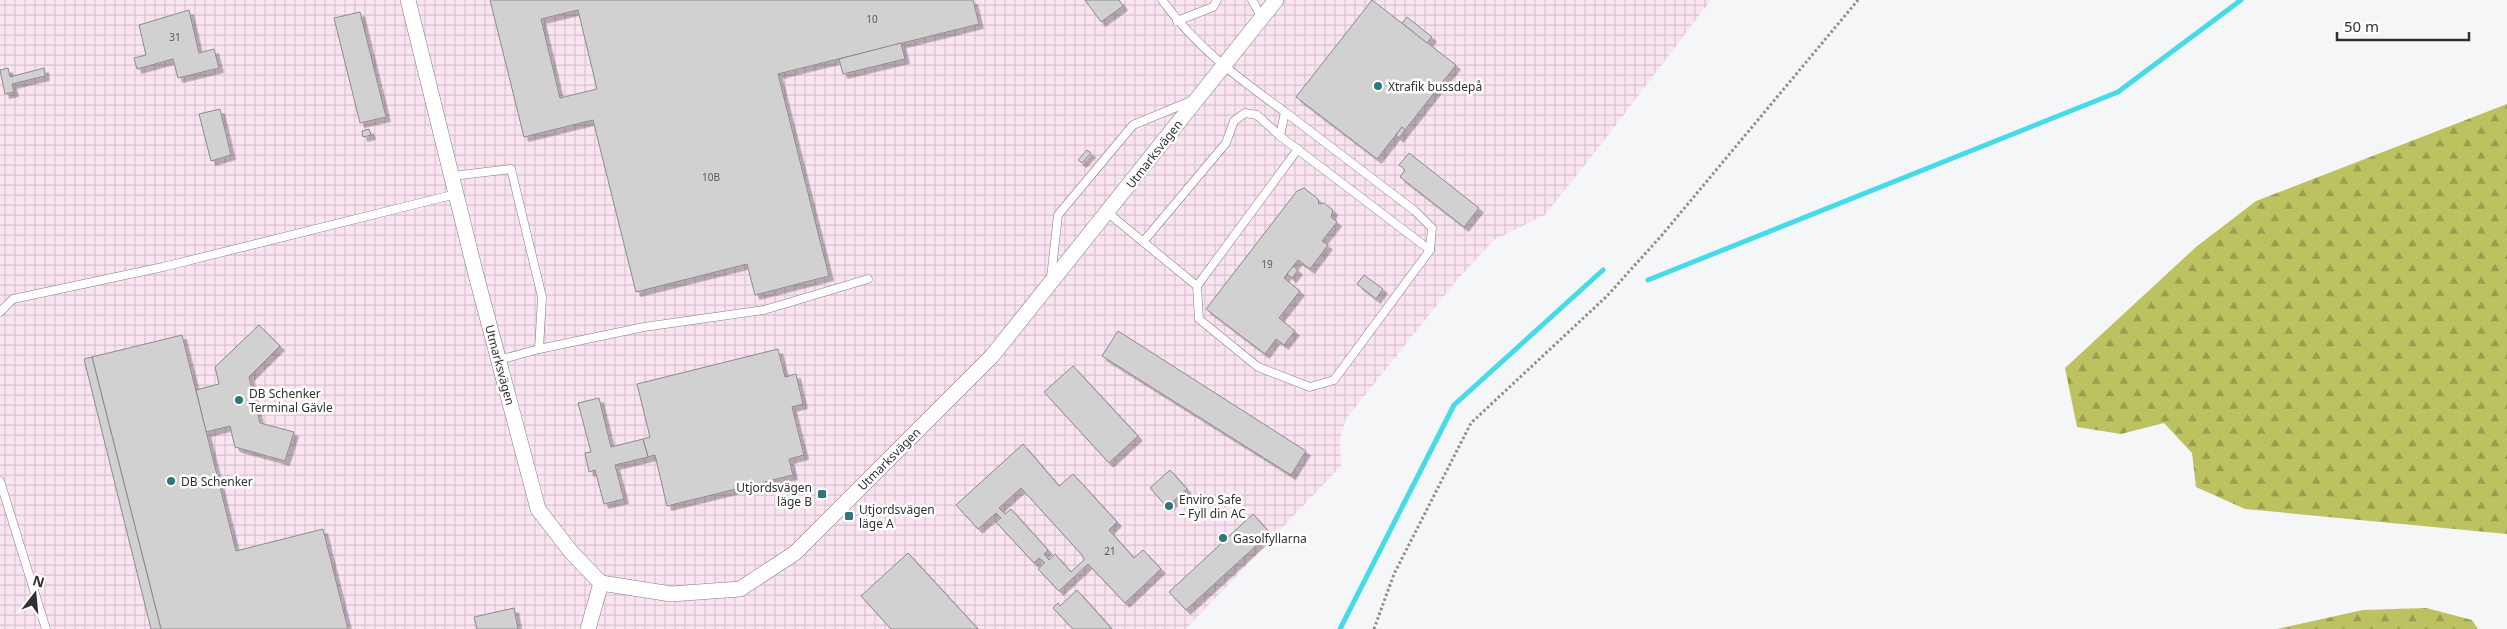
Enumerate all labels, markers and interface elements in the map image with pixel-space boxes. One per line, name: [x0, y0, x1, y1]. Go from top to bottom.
scale bar: [2337, 10, 2470, 42]
house number: 10: [866, 12, 878, 26]
text: 50 m: [2344, 16, 2379, 36]
house number: 31: [169, 30, 181, 44]
place label: Xtrafik bussdepå: [1388, 78, 1482, 95]
marker: Xtrafik bussdepå: [1372, 80, 1384, 92]
street label: Utmarksvägen: [1122, 116, 1186, 192]
house number: 10B: [702, 170, 720, 184]
house number: 19: [1261, 257, 1273, 271]
street label: Utmarksvägen: [481, 323, 519, 407]
place label: DB Schenker Terminal Gävle: [249, 385, 333, 416]
marker: DB Schenker Terminal Gävle: [233, 394, 245, 406]
street label: Utmarksvägen: [854, 424, 924, 494]
place label: DB Schenker: [181, 473, 253, 490]
marker: DB Schenker: [165, 475, 177, 487]
place label: Utjordsvägen läge B: [736, 479, 812, 510]
marker: Utjordsvägen läge B: [816, 488, 828, 500]
place label: Enviro Safe – Fyll din AC: [1179, 491, 1246, 522]
marker: Enviro Safe – Fyll din AC: [1163, 500, 1175, 512]
place label: Utjordsvägen läge A: [859, 501, 935, 532]
marker: Utjordsvägen läge A: [843, 510, 855, 522]
place label: Gasolfyllarna: [1233, 530, 1307, 547]
marker: Gasolfyllarna: [1217, 532, 1229, 544]
house number: 21: [1104, 544, 1116, 558]
north arrow: [10, 569, 60, 619]
text: N: [31, 570, 47, 592]

